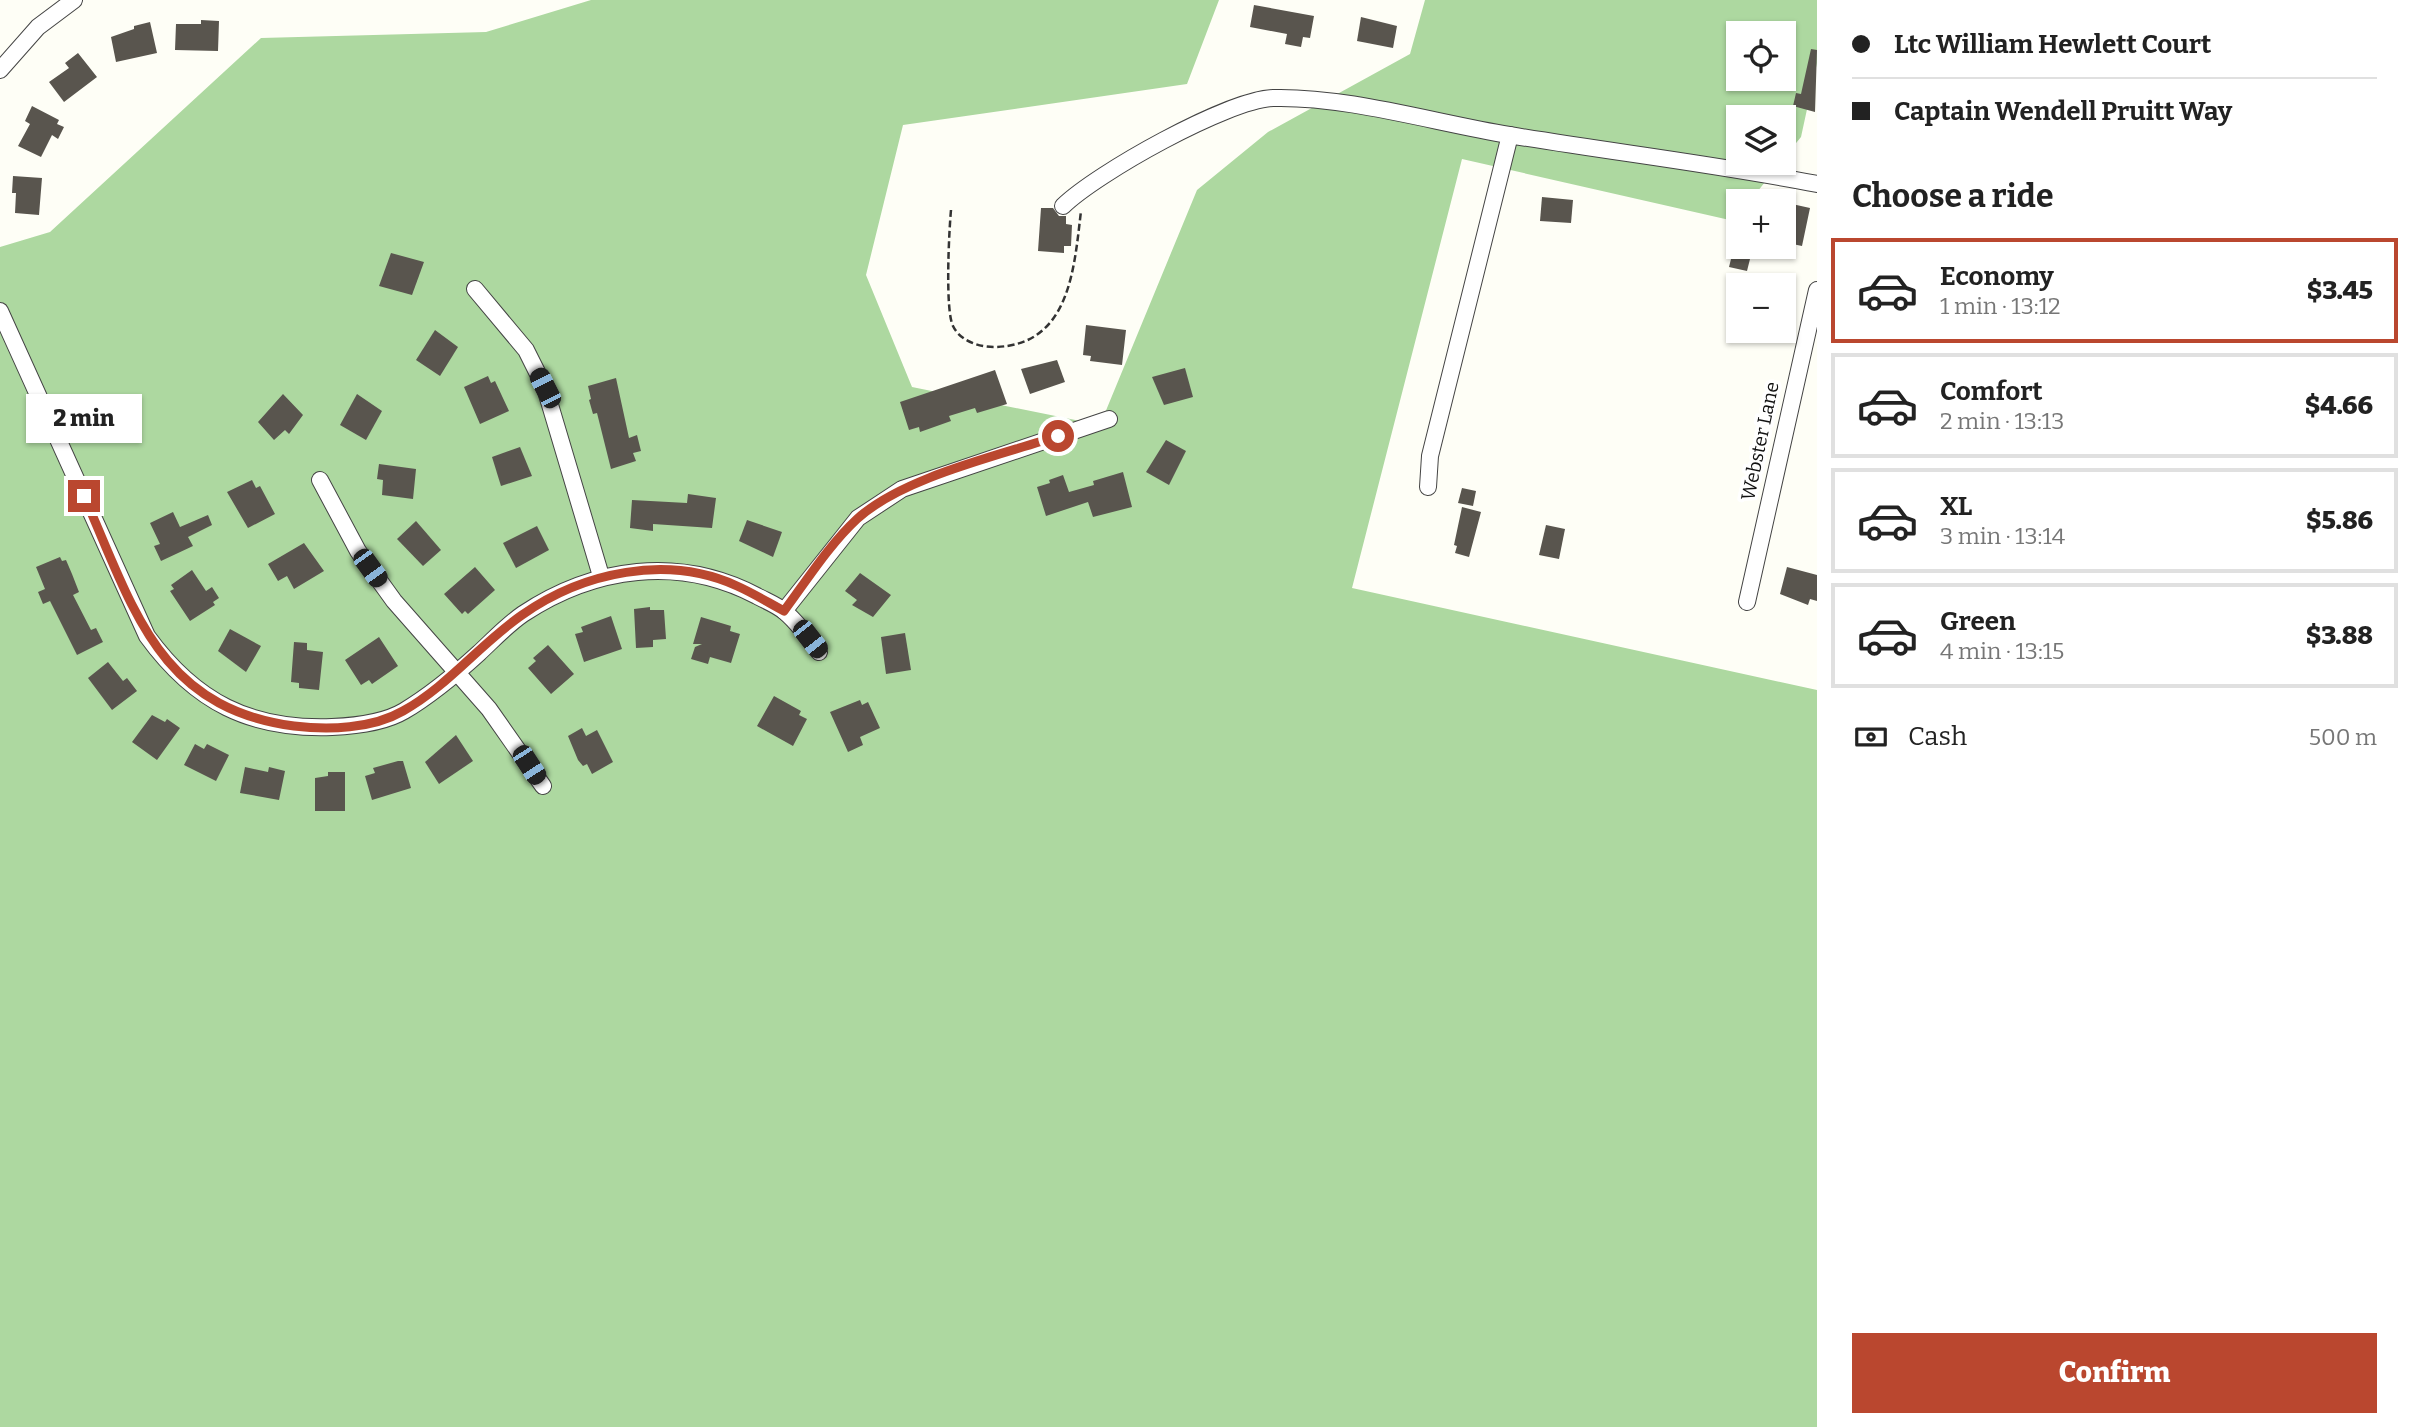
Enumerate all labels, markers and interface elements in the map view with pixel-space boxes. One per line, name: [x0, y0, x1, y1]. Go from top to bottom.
map controls: [1726, 21, 1796, 343]
button: locate: [1726, 21, 1796, 91]
text: Ltc William Hewlett Court: [1894, 29, 2211, 60]
text: Captain Wendell Pruitt Way: [1894, 96, 2232, 127]
button: layers: [1726, 105, 1796, 175]
text: Choose a ride: [1852, 177, 2053, 215]
button: +: [1726, 189, 1796, 259]
icon: car: [1856, 259, 1919, 322]
text: Economy: [1940, 261, 2054, 292]
button: −: [1726, 273, 1796, 343]
text: $3.45: [2307, 275, 2373, 306]
text: 1 min · 13:12: [1940, 292, 2061, 320]
car: [527, 365, 564, 411]
icon: car: [1856, 374, 1919, 437]
text: Comfort: [1940, 376, 2043, 407]
street label: Webster Lane: [1736, 380, 1784, 502]
text: $4.66: [2305, 390, 2373, 421]
callout: 2 min: [26, 394, 142, 444]
text: 2 min: [53, 404, 115, 432]
text: 2 min · 13:13: [1940, 407, 2064, 435]
route start: [1042, 420, 1074, 452]
route end: [68, 480, 100, 512]
icon: car: [1856, 489, 1919, 552]
text: XL: [1940, 491, 1972, 522]
text: $5.86: [2306, 505, 2373, 536]
text: 3 min · 13:14: [1940, 522, 2065, 550]
car: [350, 545, 391, 591]
icon: car: [1856, 604, 1919, 667]
text: Green: [1940, 606, 2016, 637]
car: [789, 616, 832, 662]
text: $3.88: [2306, 620, 2373, 651]
text: 4 min · 13:15: [1940, 637, 2064, 665]
icon: cash: [1852, 718, 1890, 756]
text: Cash: [1908, 721, 1967, 752]
text: 500 m: [2309, 723, 2377, 751]
car: [509, 742, 550, 788]
button: Confirm: [1852, 1333, 2377, 1413]

